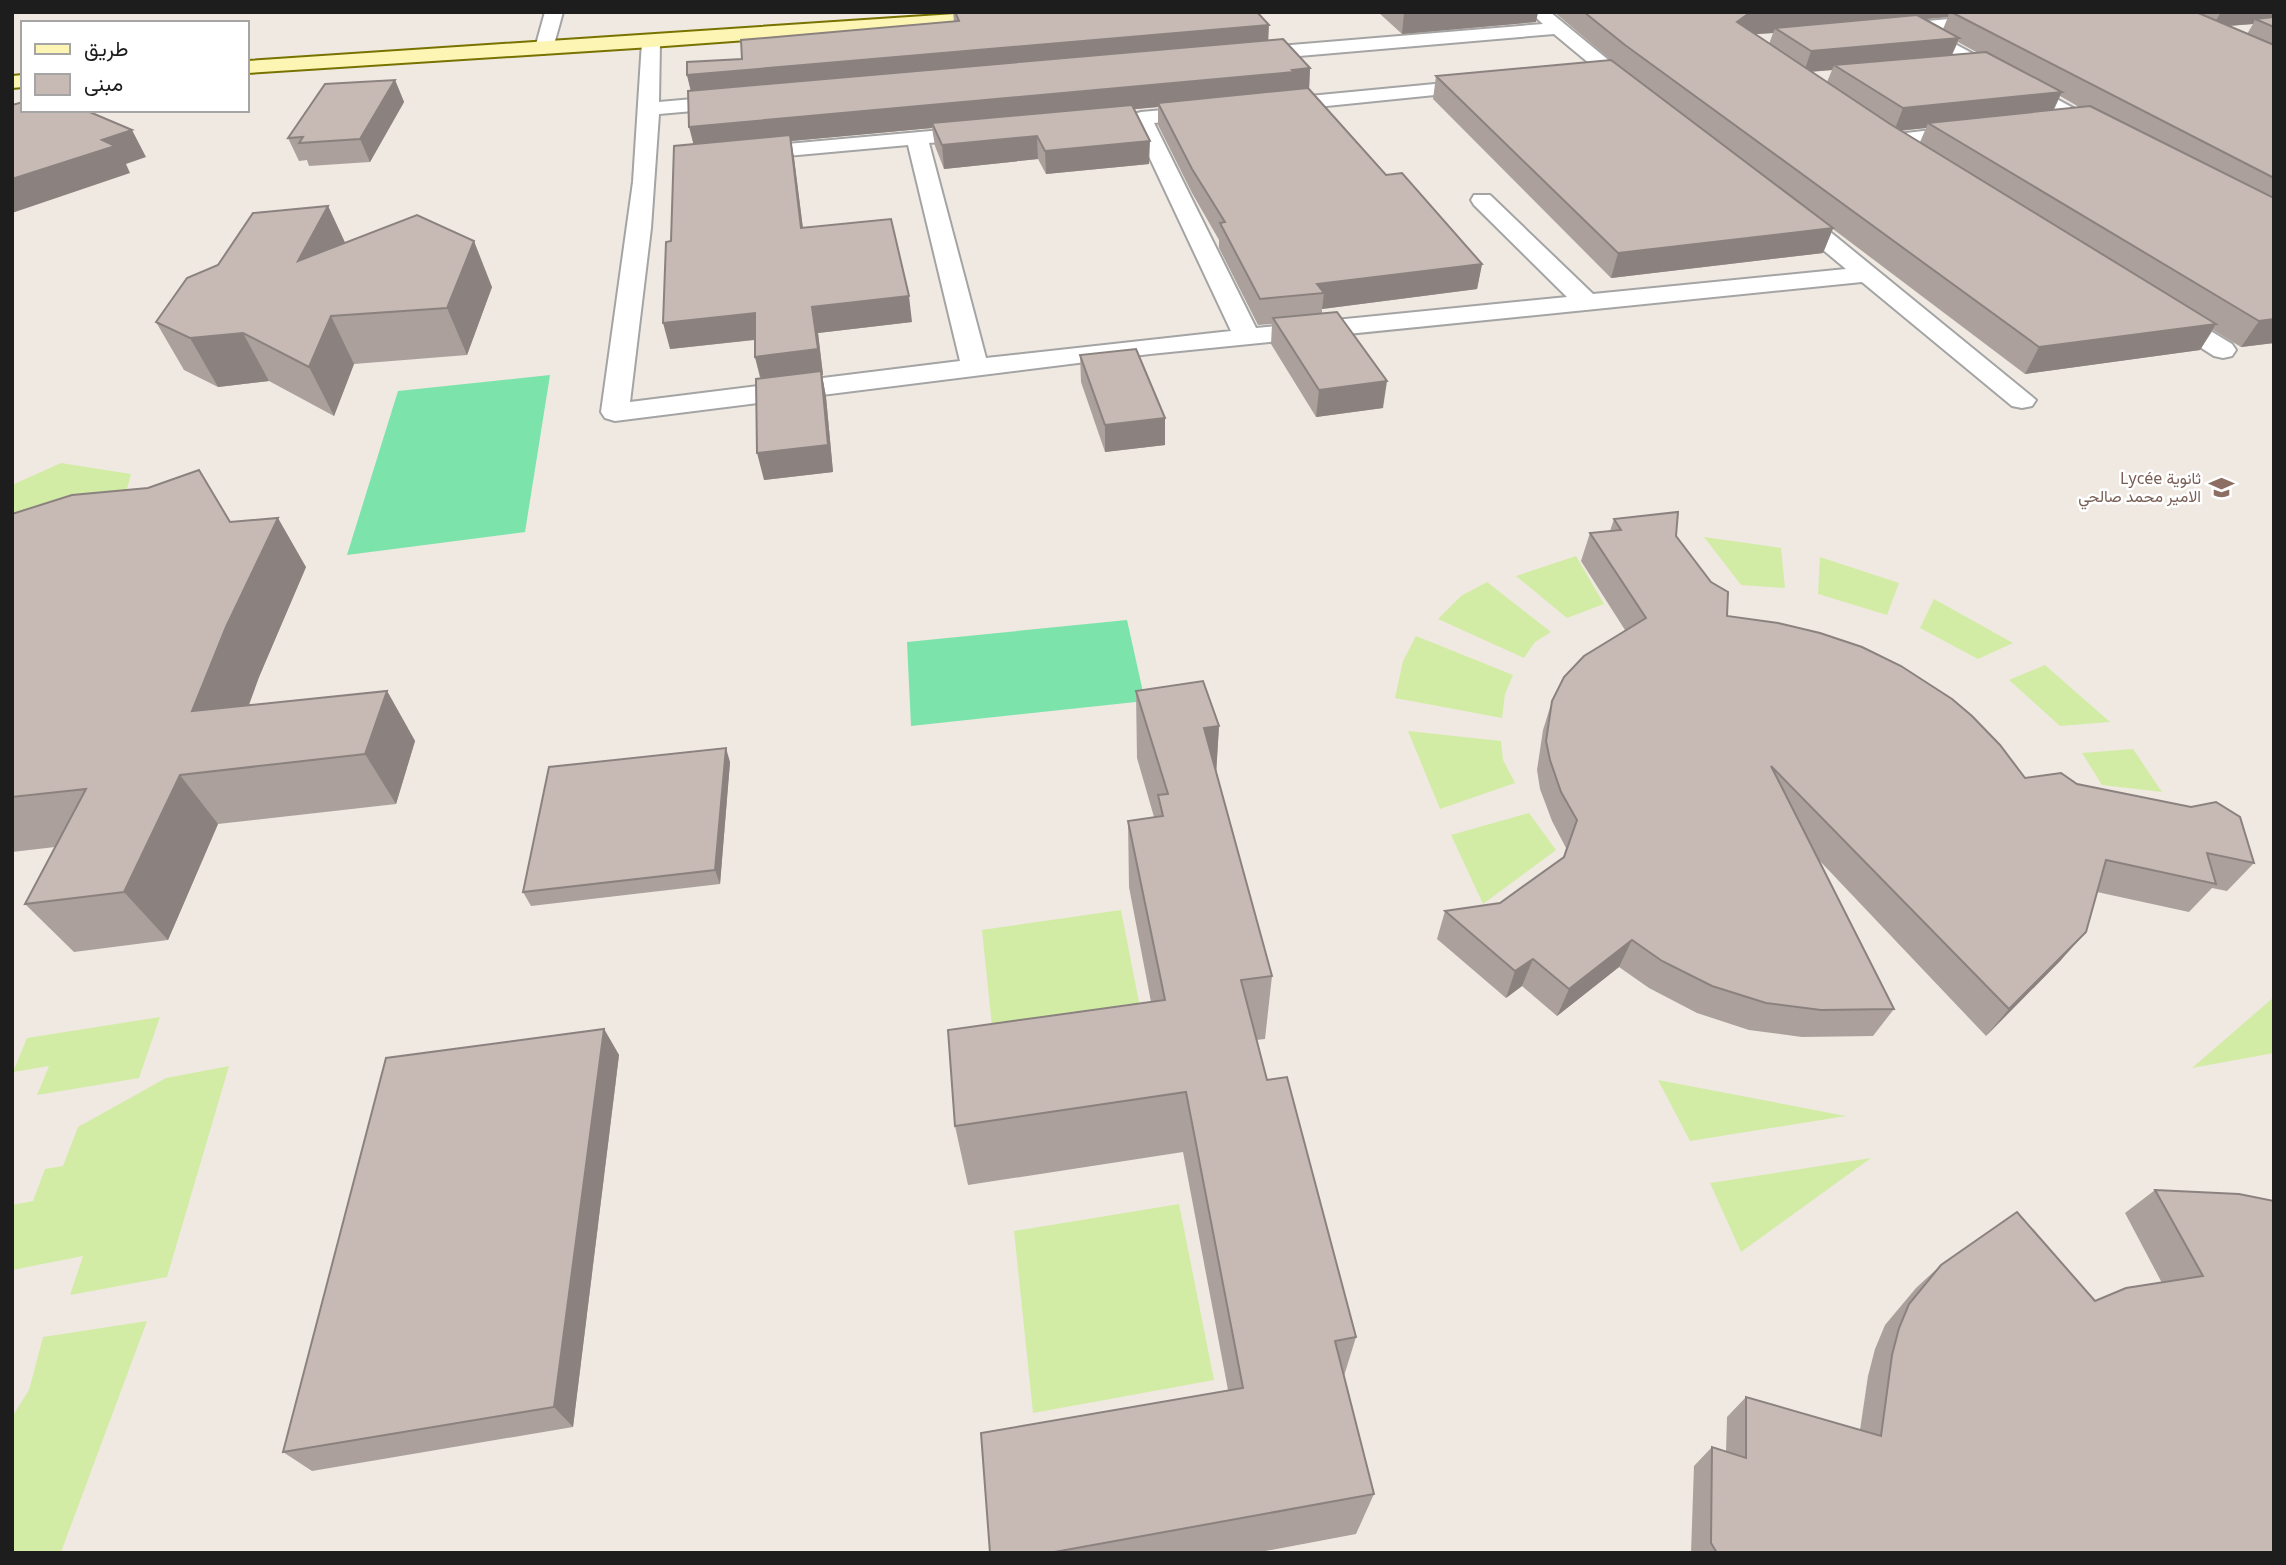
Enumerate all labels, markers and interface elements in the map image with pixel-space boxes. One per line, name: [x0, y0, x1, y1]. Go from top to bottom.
legend: [21, 21, 248, 112]
text: طريق: [84, 34, 129, 62]
text: مبنى: [84, 69, 123, 97]
place label: Lycée ثانوية الامير محمد صالحي: [2078, 467, 2201, 510]
school or university icon: Lycée ثانوية الامير محمد صالحي: [2207, 473, 2235, 501]

